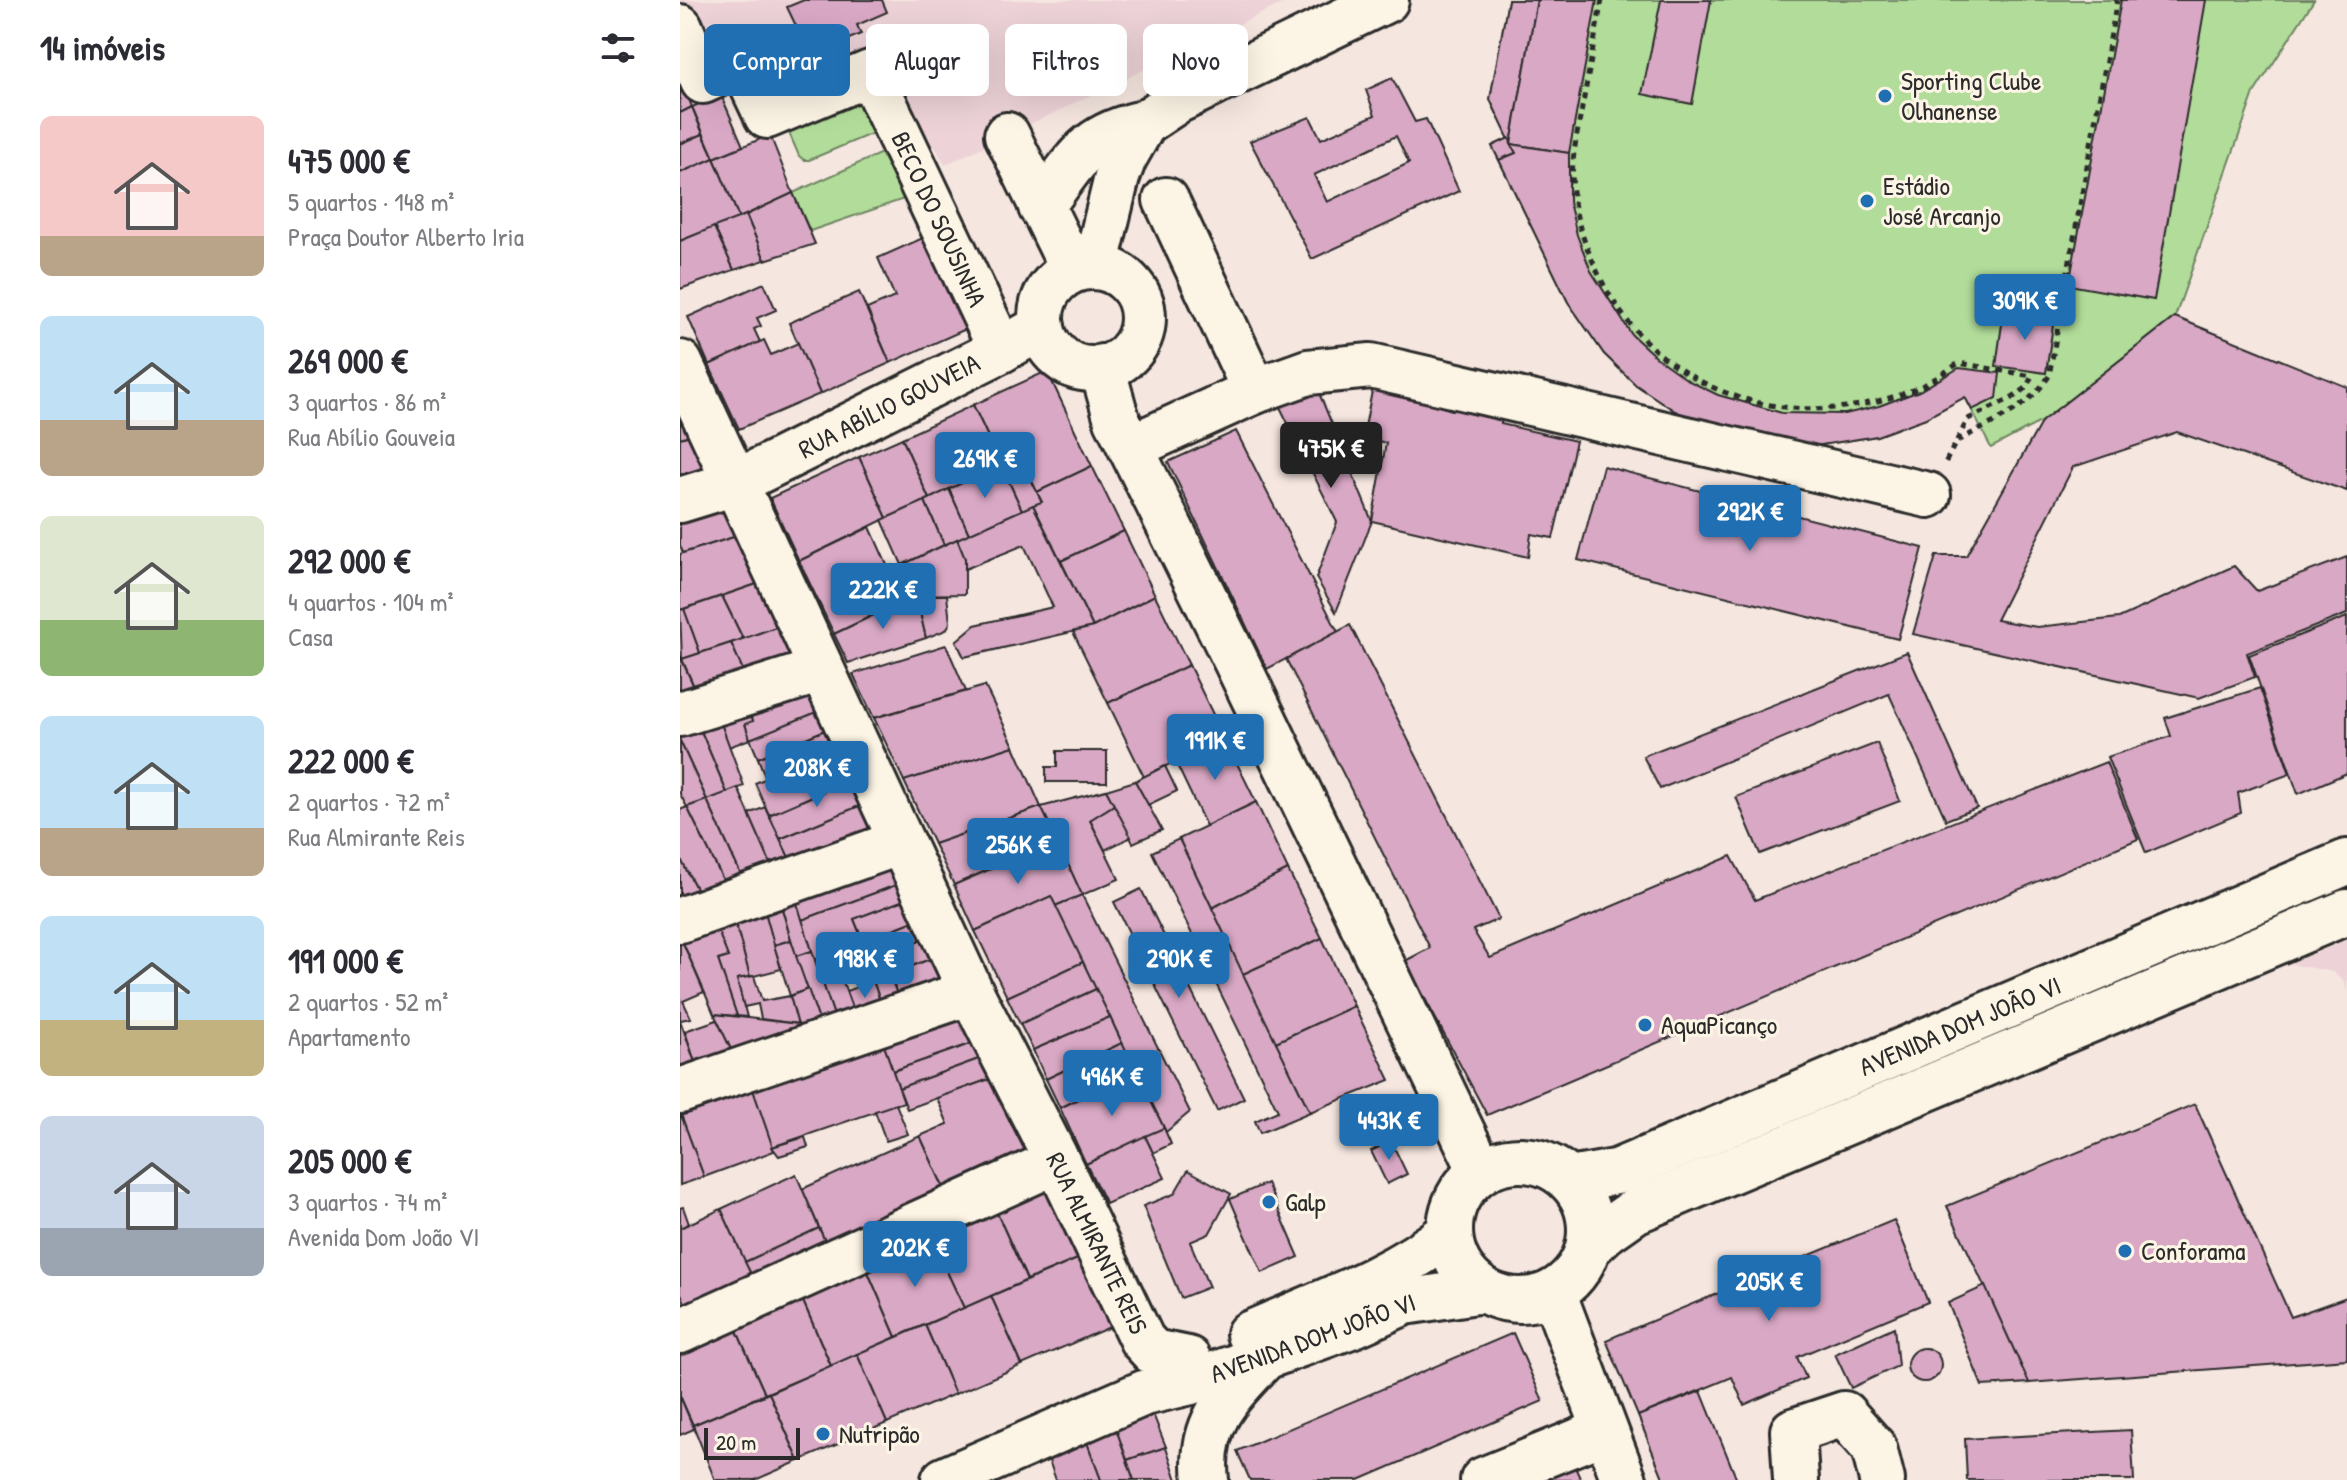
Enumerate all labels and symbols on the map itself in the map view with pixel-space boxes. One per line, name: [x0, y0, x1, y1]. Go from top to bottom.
place label: Sporting Clube Olhanense: [1901, 63, 2041, 128]
marker: Sporting Clube Olhanense: [1876, 87, 1894, 105]
street label: BECO DO SOUSINHA: [884, 125, 995, 312]
place label: Estádio José Arcanjo: [1883, 168, 2001, 233]
marker: Estádio José Arcanjo: [1858, 192, 1876, 210]
pin: 309K €: [1960, 274, 2090, 342]
street label: RUA ABÍLIO GOUVEIA: [792, 345, 986, 466]
pin: 475K €: [1266, 422, 1396, 490]
pin: 269K €: [920, 432, 1050, 500]
pin: 292K €: [1685, 485, 1815, 553]
pin: 222K €: [818, 563, 948, 631]
pin: 191K €: [1150, 714, 1280, 782]
pin: 208K €: [752, 741, 882, 809]
pin: 256K €: [953, 818, 1083, 886]
pin: 198K €: [800, 932, 930, 1000]
pin: 290K €: [1114, 932, 1244, 1000]
street label: AVENIDA DOM JOÃO VI: [1854, 967, 2066, 1084]
place label: AquaPicanço: [1661, 1007, 1777, 1042]
marker: AquaPicanço: [1636, 1016, 1654, 1034]
pin: 496K €: [1047, 1050, 1177, 1118]
pin: 443K €: [1324, 1094, 1454, 1162]
street label: RUA ALMIRANTE REIS: [1038, 1146, 1157, 1339]
place label: Galp: [1285, 1184, 1326, 1219]
marker: Galp: [1260, 1193, 1278, 1211]
pin: 202K €: [850, 1221, 980, 1289]
place label: Conforama: [2141, 1233, 2245, 1268]
marker: Conforama: [2116, 1242, 2134, 1260]
pin: 205K €: [1704, 1255, 1834, 1323]
street label: AVENIDA DOM JOÃO VI: [1205, 1284, 1420, 1391]
place label: Nutripão: [839, 1416, 920, 1451]
scale bar: [704, 1424, 800, 1460]
marker: Nutripão: [814, 1425, 832, 1443]

